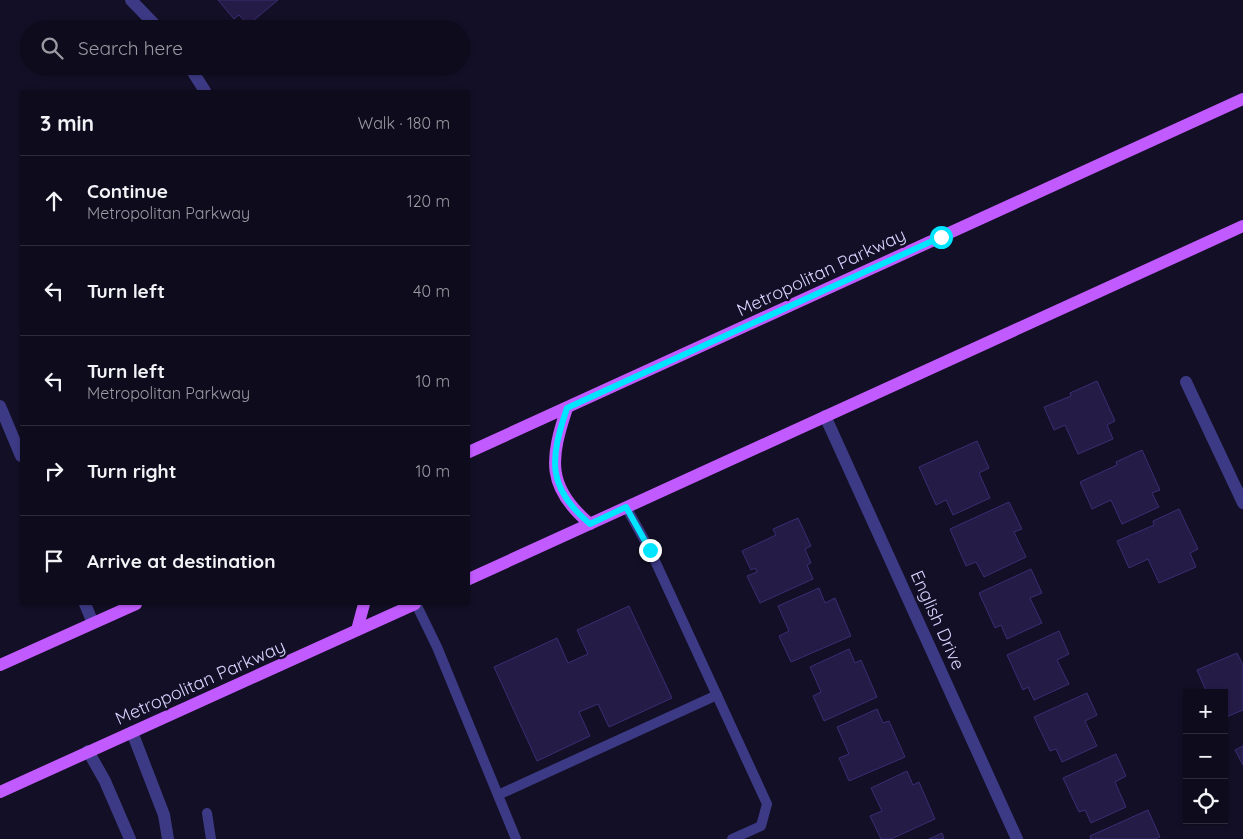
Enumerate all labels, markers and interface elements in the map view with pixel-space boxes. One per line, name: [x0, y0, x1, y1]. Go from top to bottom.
search box: [20, 20, 470, 75]
icon: search: [38, 34, 66, 62]
text: Search here: [78, 36, 183, 60]
text: 3 min: [40, 110, 94, 136]
text: Walk · 180 m: [358, 113, 450, 133]
text: Continue: [87, 179, 168, 203]
icon: ahead: [40, 187, 68, 215]
text: 120 m: [407, 191, 450, 211]
text: Metropolitan Parkway: [87, 203, 250, 223]
street label: Metropolitan Parkway: [733, 223, 909, 321]
route start: [930, 226, 953, 249]
icon: left: [40, 277, 68, 305]
text: Turn left: [87, 279, 165, 303]
text: 40 m: [413, 281, 450, 301]
text: Turn left: [87, 359, 165, 383]
icon: left: [40, 367, 68, 395]
text: 10 m: [416, 371, 450, 391]
text: Metropolitan Parkway: [87, 383, 250, 403]
icon: right: [40, 457, 68, 485]
text: Turn right: [87, 459, 176, 483]
text: 10 m: [416, 461, 450, 481]
route end: [639, 539, 662, 562]
icon: arrive: [40, 547, 68, 575]
text: Arrive at destination: [87, 549, 276, 573]
street label: English Drive: [906, 567, 970, 673]
street label: Metropolitan Parkway: [111, 634, 289, 730]
map controls: [1183, 689, 1228, 824]
button: +: [1183, 689, 1228, 734]
button: −: [1183, 734, 1228, 779]
button: locate: [1183, 779, 1228, 824]

